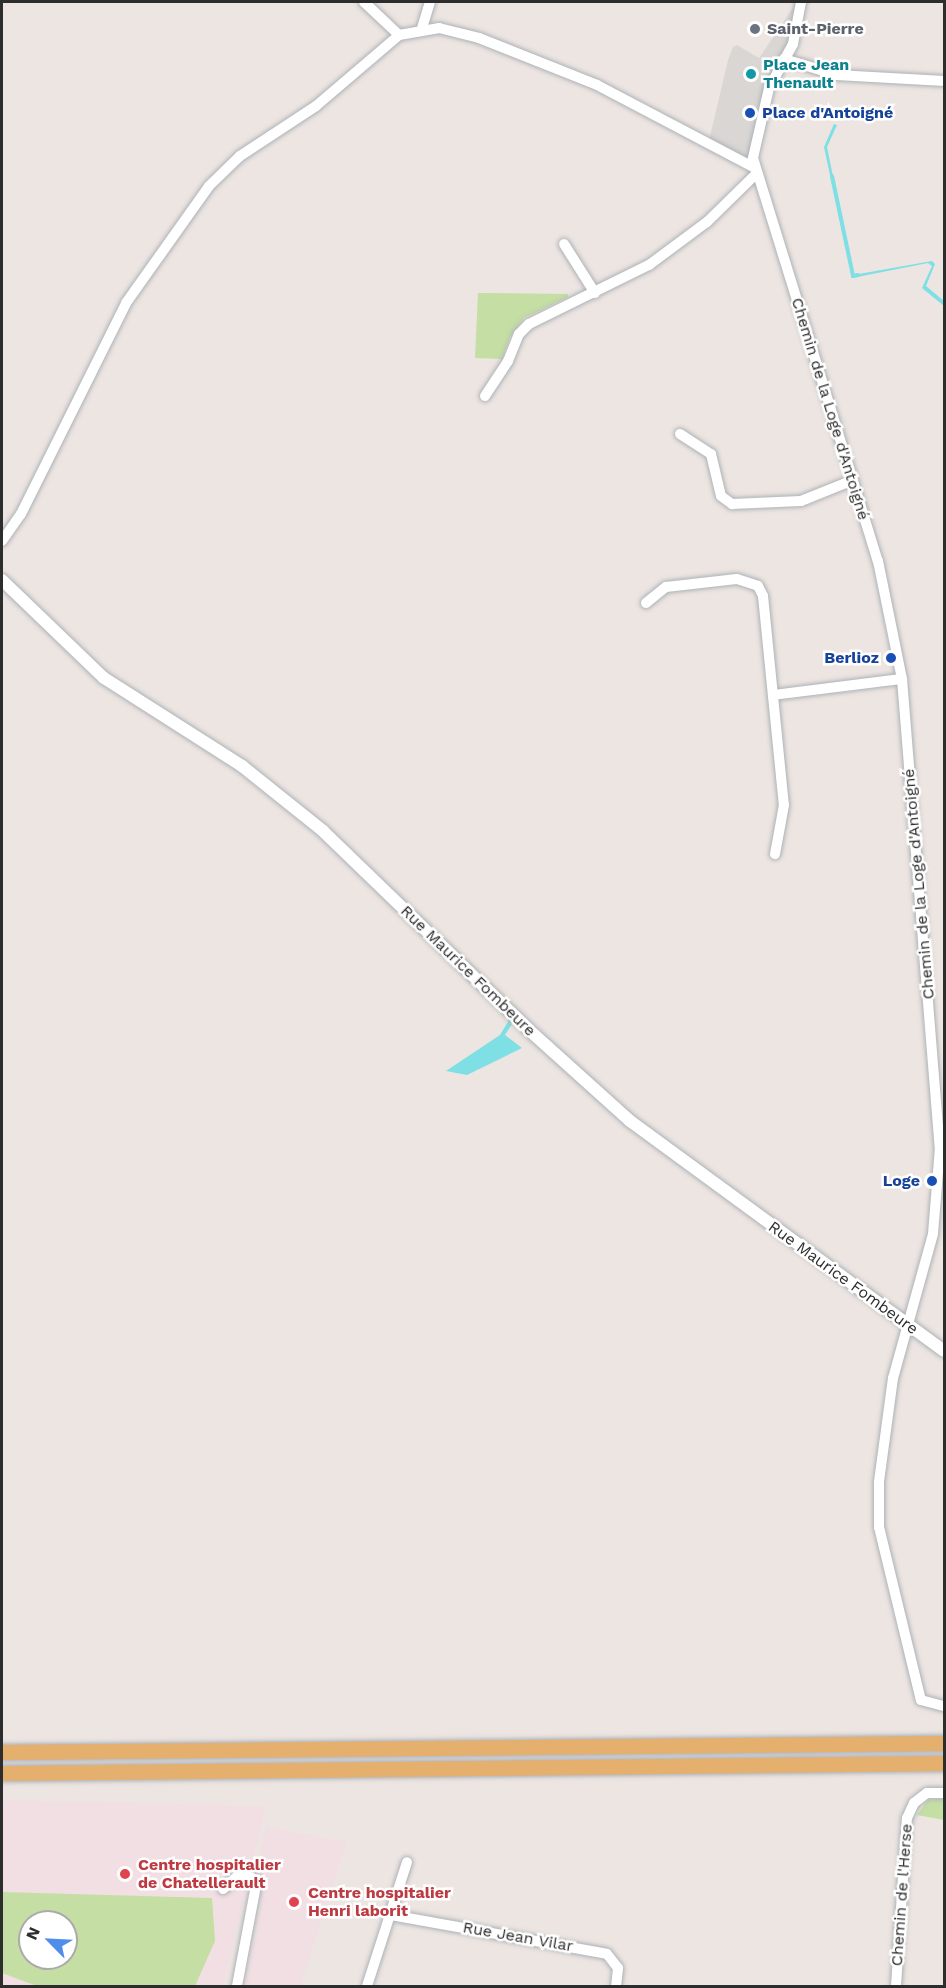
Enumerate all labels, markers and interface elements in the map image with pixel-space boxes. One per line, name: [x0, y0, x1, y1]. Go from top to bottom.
place label: Saint-Pierre: [767, 19, 864, 39]
marker: Saint-Pierre: [748, 22, 762, 36]
place label: Place Jean Thenault: [763, 55, 849, 93]
marker: Place Jean Thenault: [744, 67, 758, 81]
place label: Place d'Antoigné: [762, 103, 893, 123]
marker: Place d'Antoigné: [743, 106, 757, 120]
street label: Chemin de la Loge d'Antoigné: [787, 295, 873, 523]
place label: Berlioz: [824, 648, 879, 668]
marker: Berlioz: [884, 651, 898, 665]
street label: Chemin de la Loge d'Antoigné: [899, 768, 939, 1000]
street label: Rue Maurice Fombeure: [396, 901, 540, 1041]
place label: Loge: [883, 1171, 920, 1191]
marker: Loge: [925, 1174, 939, 1188]
street label: Rue Maurice Fombeure: [764, 1217, 922, 1339]
street label: Chemin de l'Herse: [887, 1823, 917, 1967]
place label: Centre hospitalier de Chatellerault: [138, 1855, 281, 1893]
marker: Centre hospitalier de Chatellerault: [116, 1865, 134, 1883]
place label: Centre hospitalier Henri laborit: [308, 1883, 451, 1921]
marker: Centre hospitalier Henri laborit: [285, 1893, 303, 1911]
north arrow: [18, 1910, 78, 1970]
street label: Rue Jean Vilar: [461, 1918, 575, 1956]
text: N: [22, 1924, 44, 1943]

